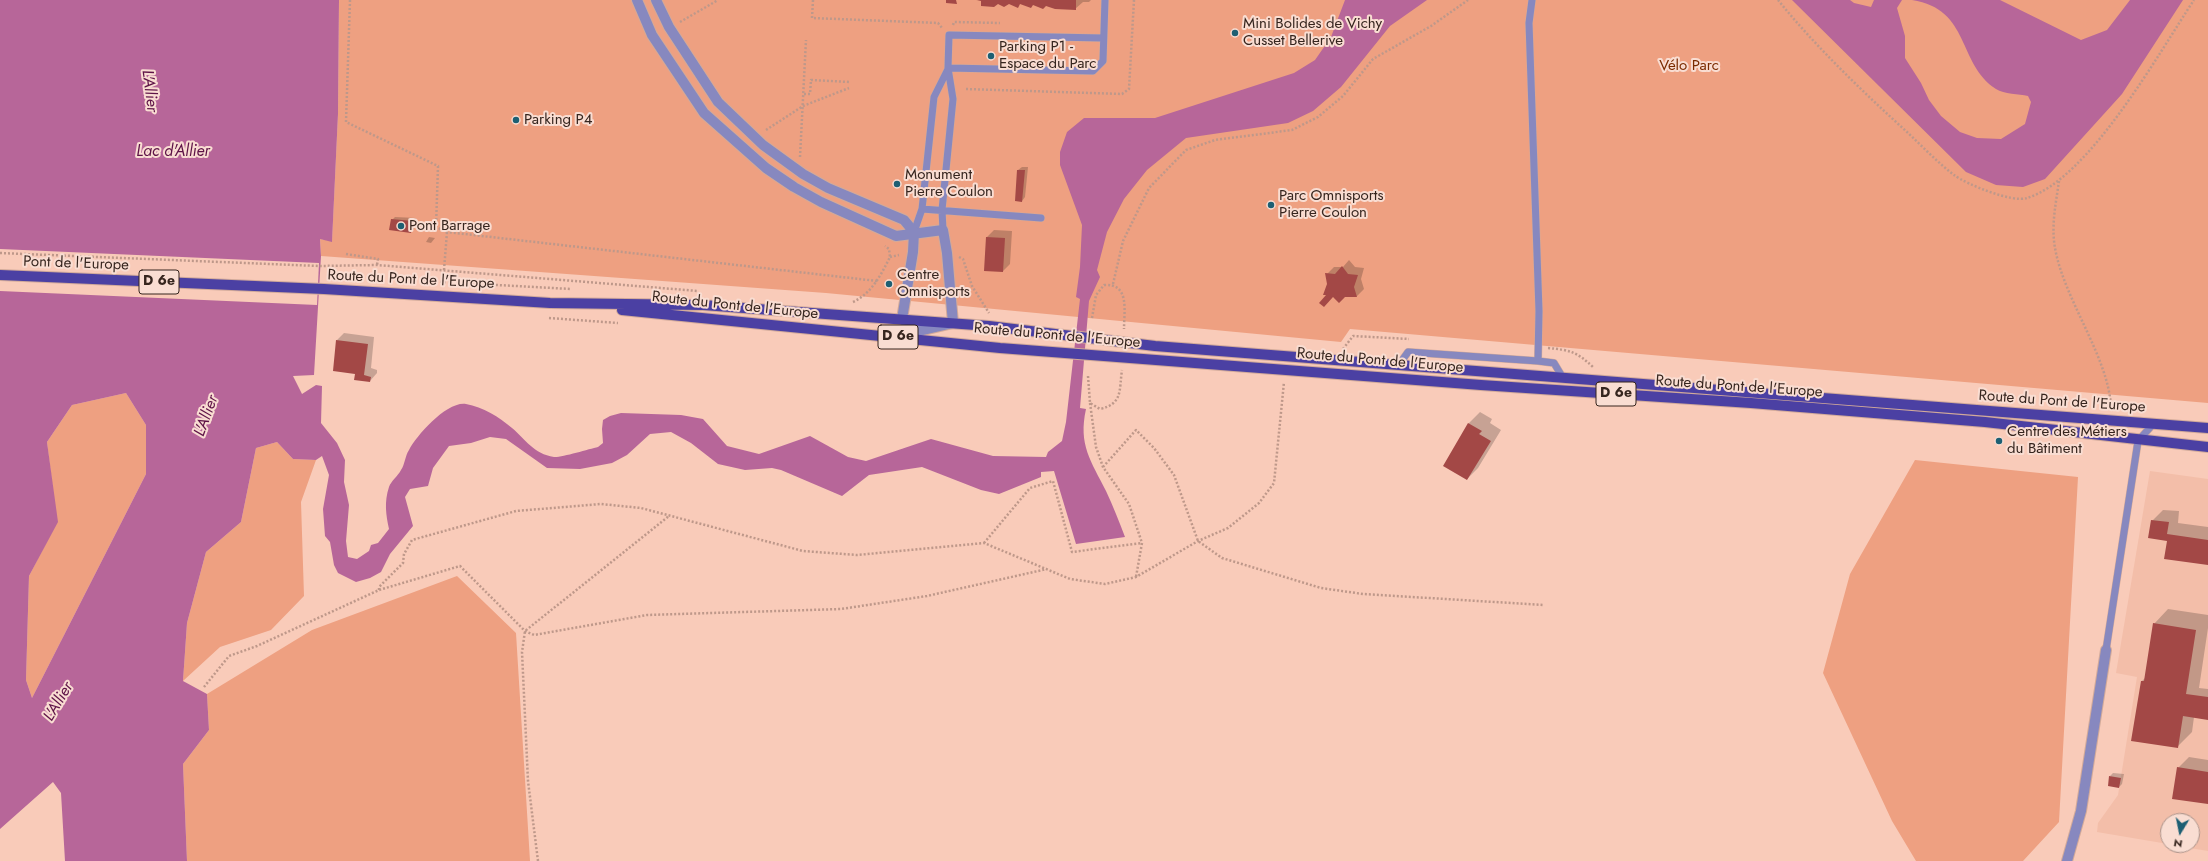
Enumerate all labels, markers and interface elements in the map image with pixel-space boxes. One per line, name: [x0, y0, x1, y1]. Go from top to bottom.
place label: Mini Bolides de Vichy Cusset Bellerive: [1243, 15, 1382, 50]
marker: Mini Bolides de Vichy Cusset Bellerive: [1230, 28, 1240, 38]
place label: Parking P1 - Espace du Parc: [999, 38, 1096, 73]
marker: Parking P1 - Espace du Parc: [986, 51, 996, 61]
park label: Vélo Parc: [1659, 57, 1719, 75]
water label: L'Allier: [137, 69, 161, 113]
place label: Parking P4: [524, 111, 593, 129]
marker: Parking P4: [511, 115, 521, 125]
water label: Lac d'Allier: [136, 142, 210, 162]
place label: Monument Pierre Coulon: [905, 166, 993, 201]
marker: Monument Pierre Coulon: [892, 179, 902, 189]
place label: Parc Omnisports Pierre Coulon: [1279, 187, 1383, 222]
marker: Parc Omnisports Pierre Coulon: [1266, 200, 1276, 210]
place label: Pont Barrage: [409, 217, 490, 235]
marker: Pont Barrage: [396, 221, 406, 231]
street label: Pont de l'Europe: [23, 253, 129, 275]
place label: Centre Omnisports: [897, 266, 970, 301]
street label: Route du Pont de l'Europe: [327, 267, 495, 293]
road number: D 6e: [139, 270, 179, 294]
marker: Centre Omnisports: [884, 279, 894, 289]
street label: Route du Pont de l'Europe: [651, 288, 819, 324]
street label: Route du Pont de l'Europe: [973, 320, 1141, 352]
road number: D 6e: [878, 325, 918, 349]
street label: Route du Pont de l'Europe: [1296, 345, 1464, 377]
street label: Route du Pont de l'Europe: [1655, 372, 1823, 402]
road number: D 6e: [1596, 382, 1636, 406]
street label: Route du Pont de l'Europe: [1978, 387, 2146, 417]
water label: L'Allier: [191, 393, 223, 439]
place label: Centre des Métiers du Bâtiment: [2007, 423, 2127, 458]
marker: Centre des Métiers du Bâtiment: [1994, 436, 2004, 446]
water label: L'Allier: [40, 679, 78, 725]
north arrow: [2160, 813, 2200, 853]
text: N: [2172, 835, 2184, 852]

